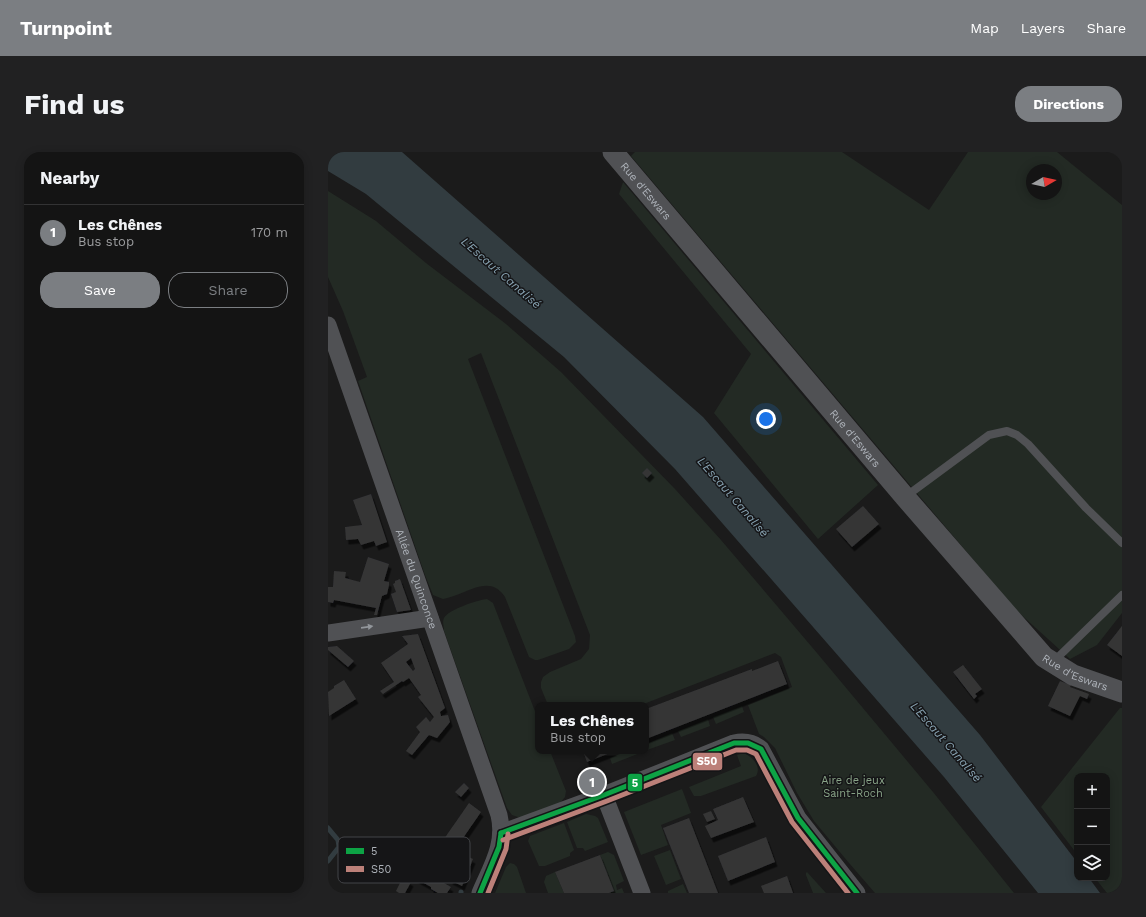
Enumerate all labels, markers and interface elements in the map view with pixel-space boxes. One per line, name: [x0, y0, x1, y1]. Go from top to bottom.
text: Turnpoint: [20, 17, 112, 40]
text: Map: [970, 20, 999, 36]
text: Layers: [1021, 20, 1065, 36]
text: Share: [1087, 20, 1126, 36]
button: Directions: [1015, 86, 1122, 122]
text: Find us: [24, 88, 124, 121]
street label: Rue d'Eswars: [618, 160, 674, 223]
north arrow: [1026, 164, 1062, 200]
text: Nearby: [40, 168, 99, 188]
text: Les Chênes: [78, 216, 162, 234]
text: 1: [50, 225, 56, 240]
text: 170 m: [251, 225, 288, 240]
text: Bus stop: [78, 234, 134, 249]
water label: L'Escaut Canalisé: [458, 234, 544, 312]
button: Save: [40, 272, 160, 308]
button: Share: [168, 272, 288, 308]
street label: Rue d'Eswars: [827, 407, 883, 470]
your location: [756, 409, 776, 429]
water label: L'Escaut Canalisé: [694, 454, 772, 540]
street label: Allée du Quinconce: [393, 527, 440, 631]
one-way arrow: [361, 624, 373, 630]
street label: Rue d'Eswars: [1040, 652, 1110, 694]
water label: L'Escaut Canalisé: [907, 699, 985, 785]
popup: [535, 702, 649, 754]
text: Les Chênes: [550, 712, 634, 730]
text: Bus stop: [550, 730, 606, 745]
line badge: S50: [692, 752, 723, 771]
text: S50: [697, 755, 717, 768]
pin: 1: [579, 767, 605, 797]
line badge: 5: [627, 773, 643, 792]
map controls: [1074, 773, 1110, 881]
button: +: [1074, 773, 1110, 809]
park label: Aire de jeux Saint-Roch: [821, 774, 885, 800]
text: 5: [632, 777, 638, 790]
button: −: [1074, 809, 1110, 845]
legend: [338, 837, 470, 883]
text: 5: [371, 845, 377, 858]
button: layers: [1074, 845, 1110, 881]
text: S50: [371, 863, 391, 876]

